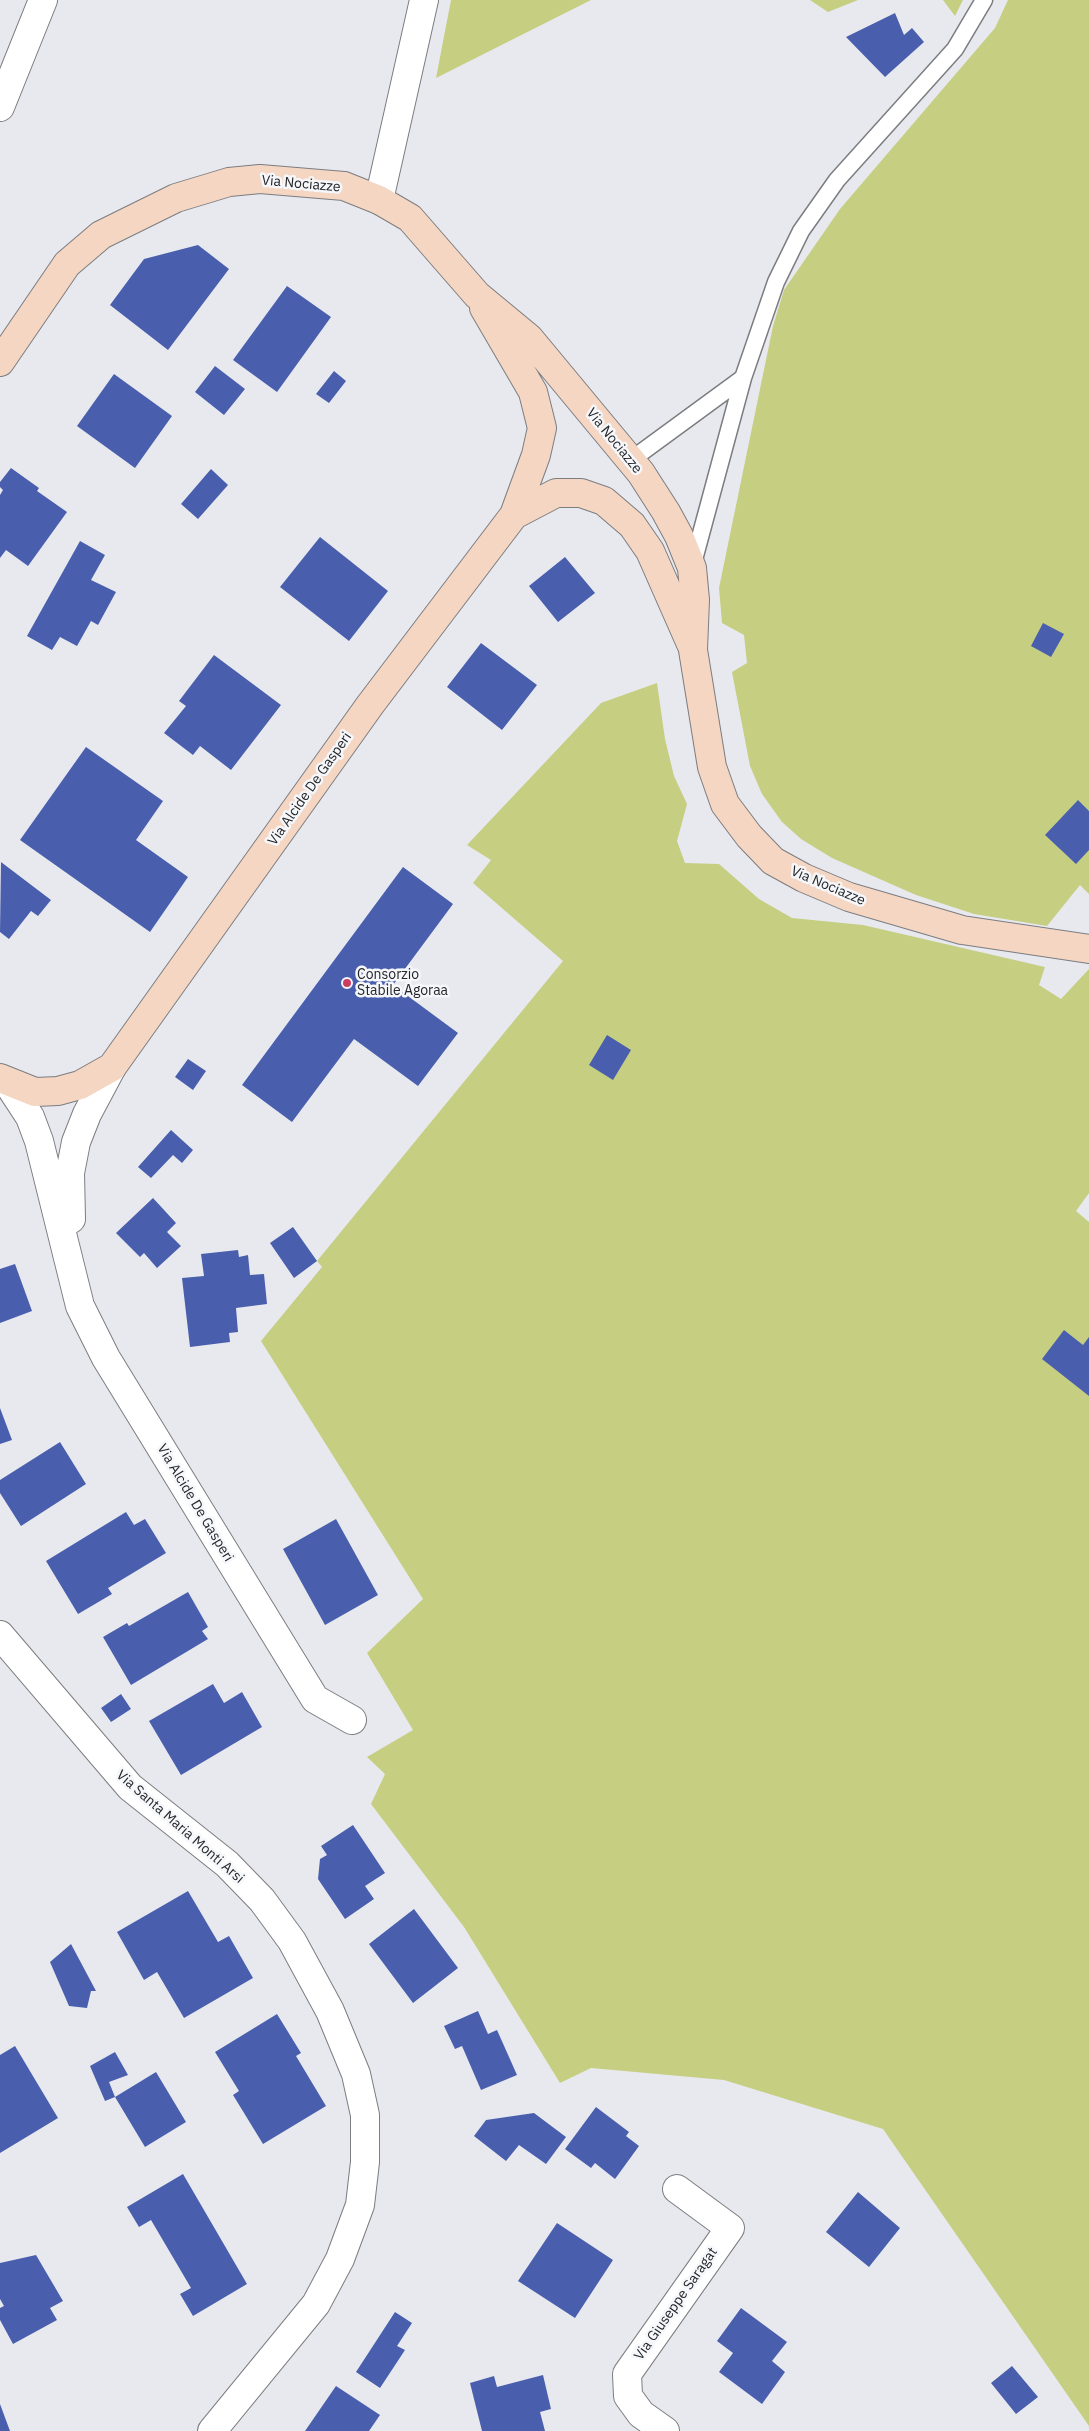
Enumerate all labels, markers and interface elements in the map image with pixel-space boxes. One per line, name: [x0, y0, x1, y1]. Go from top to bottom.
street label: Via Nociazze: [261, 172, 341, 196]
street label: Via Nociazze: [583, 405, 645, 477]
street label: Via Alcide De Gasperi: [265, 729, 355, 849]
street label: Via Nociazze: [788, 863, 868, 909]
place label: Consorzio Stabile Agoraa: [357, 967, 448, 1000]
marker: Consorzio Stabile Agoraa: [341, 977, 353, 989]
street label: Via Alcide De Gasperi: [153, 1441, 237, 1565]
street label: Via Santa Maria Monti Arsi: [113, 1767, 247, 1887]
street label: Via Giuseppe Saragat: [631, 2244, 721, 2364]

